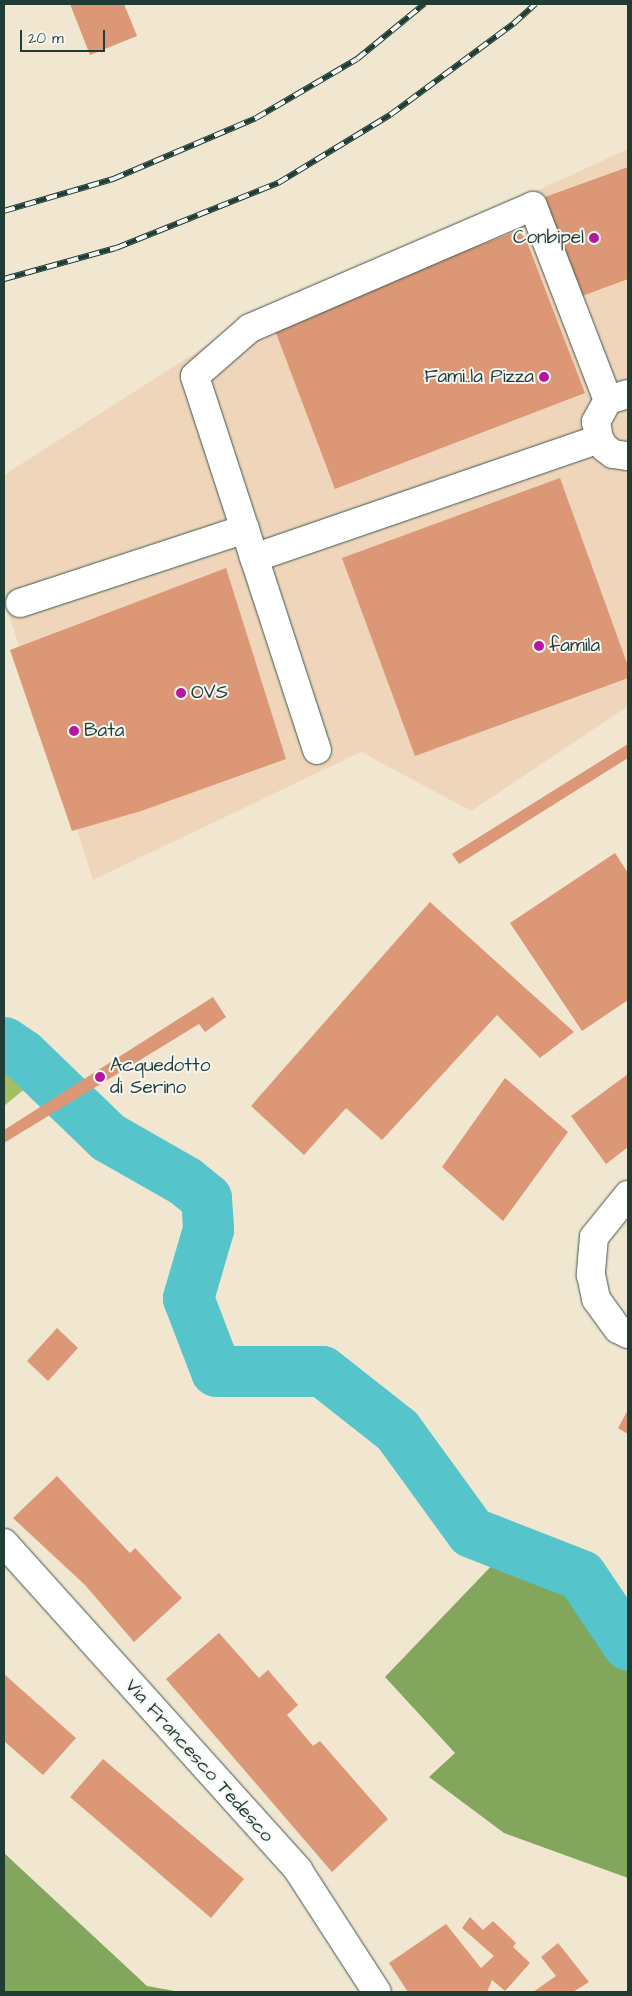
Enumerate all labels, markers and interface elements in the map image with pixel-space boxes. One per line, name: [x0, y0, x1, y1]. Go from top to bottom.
scale bar: [22, 20, 108, 52]
text: 20 m: [28, 28, 64, 49]
place label: Conbipel: [513, 227, 584, 249]
marker: Conbipel: [588, 232, 600, 244]
place label: Fami..la Pizza: [424, 366, 534, 388]
marker: Fami..la Pizza: [538, 371, 550, 383]
place label: famila: [549, 635, 600, 657]
marker: famila: [533, 640, 545, 652]
place label: OVS: [191, 682, 228, 704]
marker: OVS: [175, 687, 187, 699]
place label: Bata: [84, 720, 125, 742]
marker: Bata: [68, 725, 80, 737]
place label: Acquedotto di Serino: [110, 1055, 210, 1099]
marker: Acquedotto di Serino: [94, 1071, 106, 1083]
street label: Via Francesco Tedesco: [120, 1675, 278, 1847]

